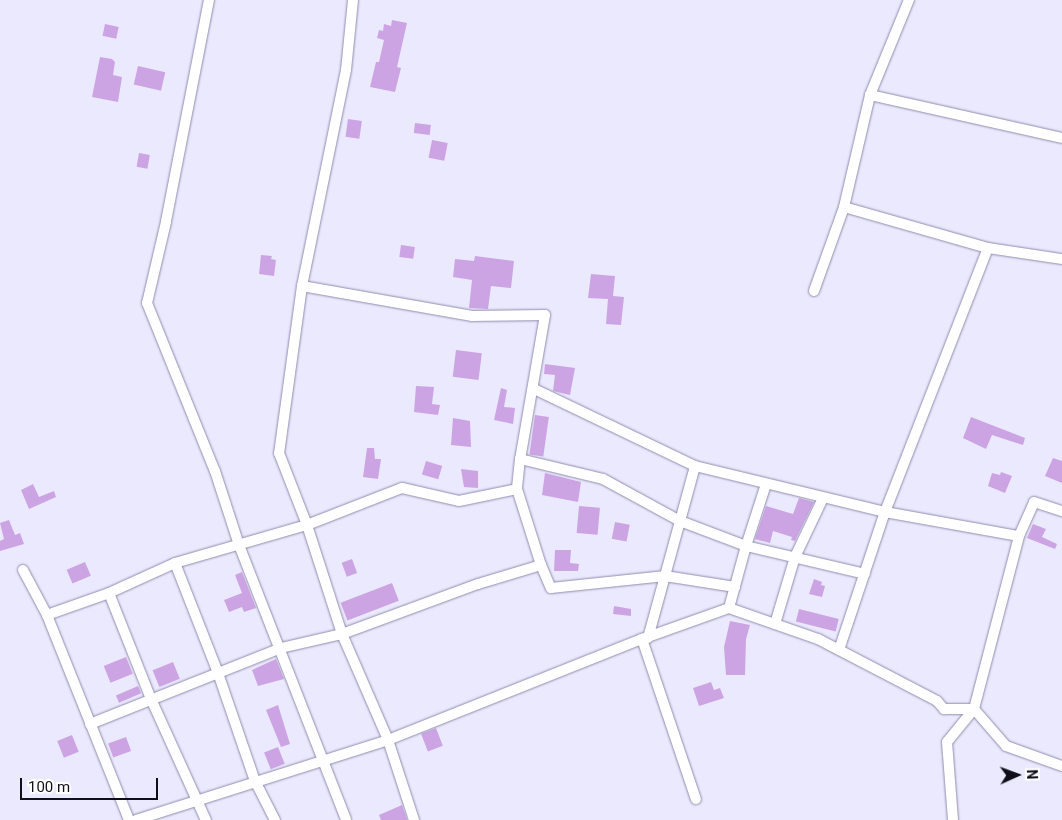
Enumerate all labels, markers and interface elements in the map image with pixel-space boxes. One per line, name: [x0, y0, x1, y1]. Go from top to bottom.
north arrow: [992, 750, 1042, 800]
scale bar: [22, 768, 160, 800]
text: N: [1024, 769, 1040, 780]
text: 100 m: [28, 778, 70, 796]

